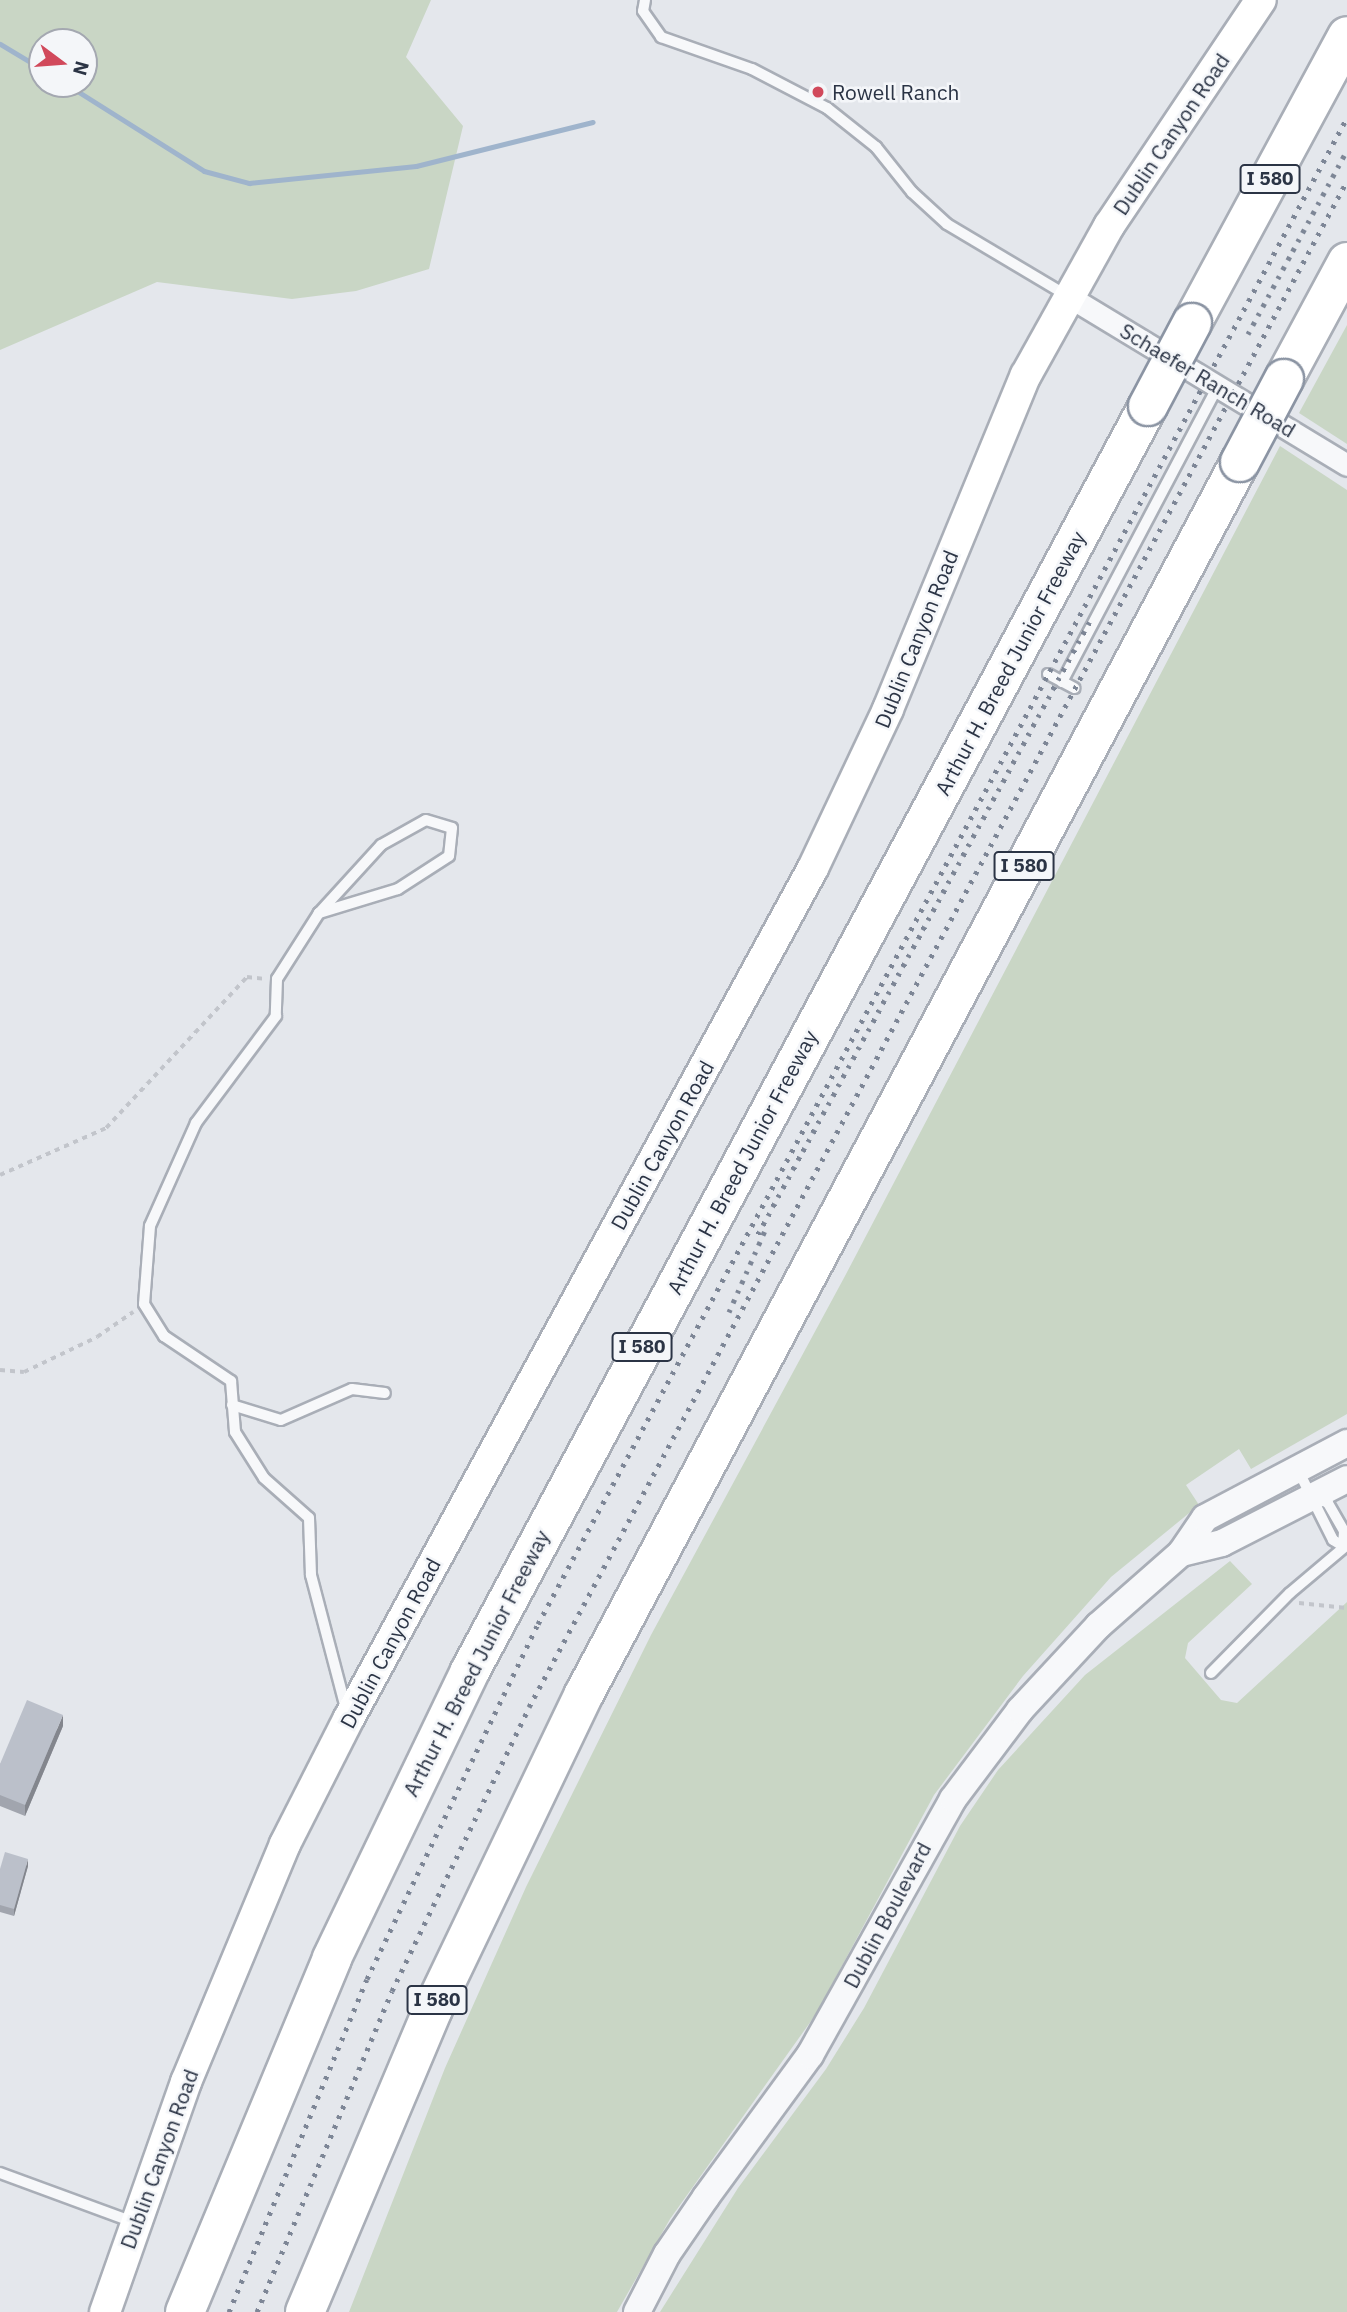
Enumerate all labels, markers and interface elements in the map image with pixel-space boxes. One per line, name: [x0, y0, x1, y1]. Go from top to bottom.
north arrow: [28, 28, 98, 98]
street label: Dublin Canyon Road: [1108, 48, 1234, 220]
text: N: [68, 58, 95, 78]
place label: Rowell Ranch: [832, 79, 959, 105]
marker: Rowell Ranch: [810, 84, 826, 100]
road number: I 580: [1238, 164, 1302, 195]
street label: Schaefer Ranch Road: [1116, 318, 1300, 442]
street label: Arthur H. Breed Junior Freeway: [929, 526, 1091, 800]
street label: Dublin Canyon Road: [869, 546, 963, 732]
road number: I 580: [992, 850, 1056, 881]
street label: Arthur H. Breed Junior Freeway: [661, 1025, 823, 1299]
street label: Dublin Canyon Road: [605, 1056, 719, 1234]
road number: I 580: [610, 1331, 674, 1362]
street label: Arthur H. Breed Junior Freeway: [398, 1525, 554, 1801]
street label: Dublin Canyon Road: [334, 1553, 446, 1733]
street label: Dublin Boulevard: [838, 1838, 936, 1992]
road number: I 580: [406, 1984, 468, 2016]
street label: Dublin Canyon Road: [115, 2066, 203, 2252]

